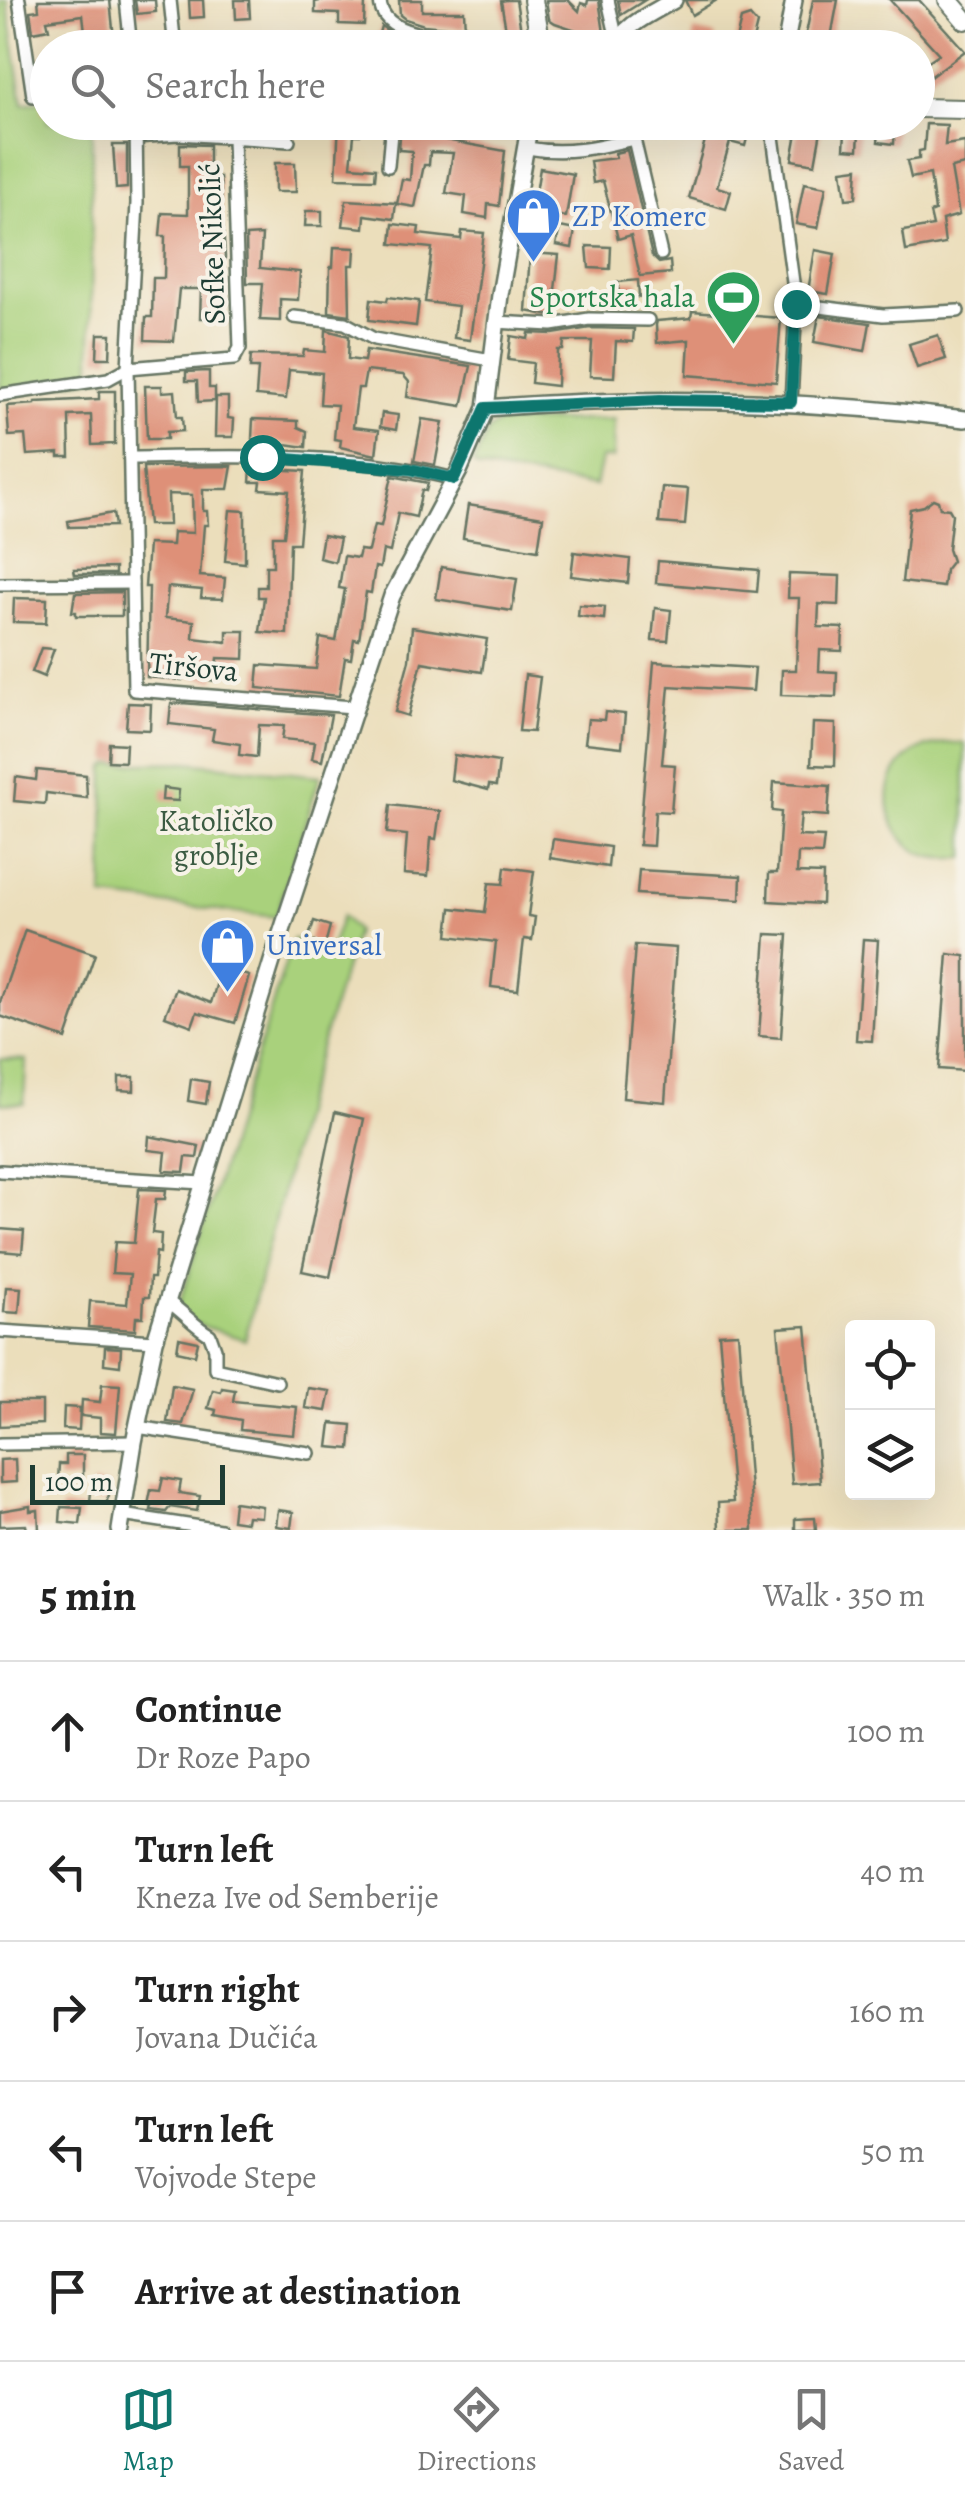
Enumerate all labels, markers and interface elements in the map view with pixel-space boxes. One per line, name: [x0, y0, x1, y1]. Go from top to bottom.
search box: [30, 30, 935, 140]
icon: search: [65, 58, 120, 113]
text: Search here: [145, 59, 326, 111]
street label: Sofke Nikolić: [189, 163, 235, 325]
shop icon: ZP Komerc: [503, 186, 563, 265]
place label: ZP Komerc: [572, 196, 707, 236]
sports icon: Sportska hala: [704, 267, 764, 346]
place label: Sportska hala: [529, 277, 695, 317]
route end: [774, 282, 820, 328]
route start: [240, 435, 286, 481]
street label: Tiršova: [148, 642, 240, 692]
park label: Katoličko groblje: [158, 801, 274, 875]
shop icon: Universal: [197, 915, 257, 994]
place label: Universal: [266, 925, 382, 965]
map controls: [845, 1320, 935, 1500]
button: locate: [845, 1320, 935, 1410]
button: layers: [845, 1410, 935, 1500]
scale bar: [30, 1460, 225, 1504]
text: 100 m: [45, 1463, 113, 1501]
text: 5 min: [40, 1567, 136, 1624]
text: Walk · 350 m: [763, 1573, 925, 1617]
text: Continue: [135, 1683, 282, 1735]
icon: ahead: [40, 1704, 95, 1759]
text: 100 m: [847, 1709, 925, 1753]
text: Dr Roze Papo: [135, 1735, 311, 1779]
text: Turn left: [135, 1823, 274, 1875]
icon: left: [40, 1844, 95, 1899]
text: 40 m: [860, 1849, 925, 1893]
text: Kneza Ive od Semberije: [135, 1875, 439, 1919]
text: Turn right: [135, 1963, 300, 2015]
icon: right: [40, 1984, 95, 2039]
text: 160 m: [849, 1989, 925, 2033]
text: Jovana Dučića: [135, 2015, 318, 2059]
text: Turn left: [135, 2103, 274, 2155]
icon: left: [40, 2124, 95, 2179]
text: 50 m: [861, 2129, 925, 2173]
text: Vojvode Stepe: [135, 2155, 317, 2199]
icon: arrive: [40, 2264, 95, 2319]
text: Arrive at destination: [135, 2265, 461, 2317]
tab: Map: [121, 2382, 176, 2480]
tab: Directions: [417, 2382, 537, 2480]
tab: Saved: [778, 2382, 844, 2480]

